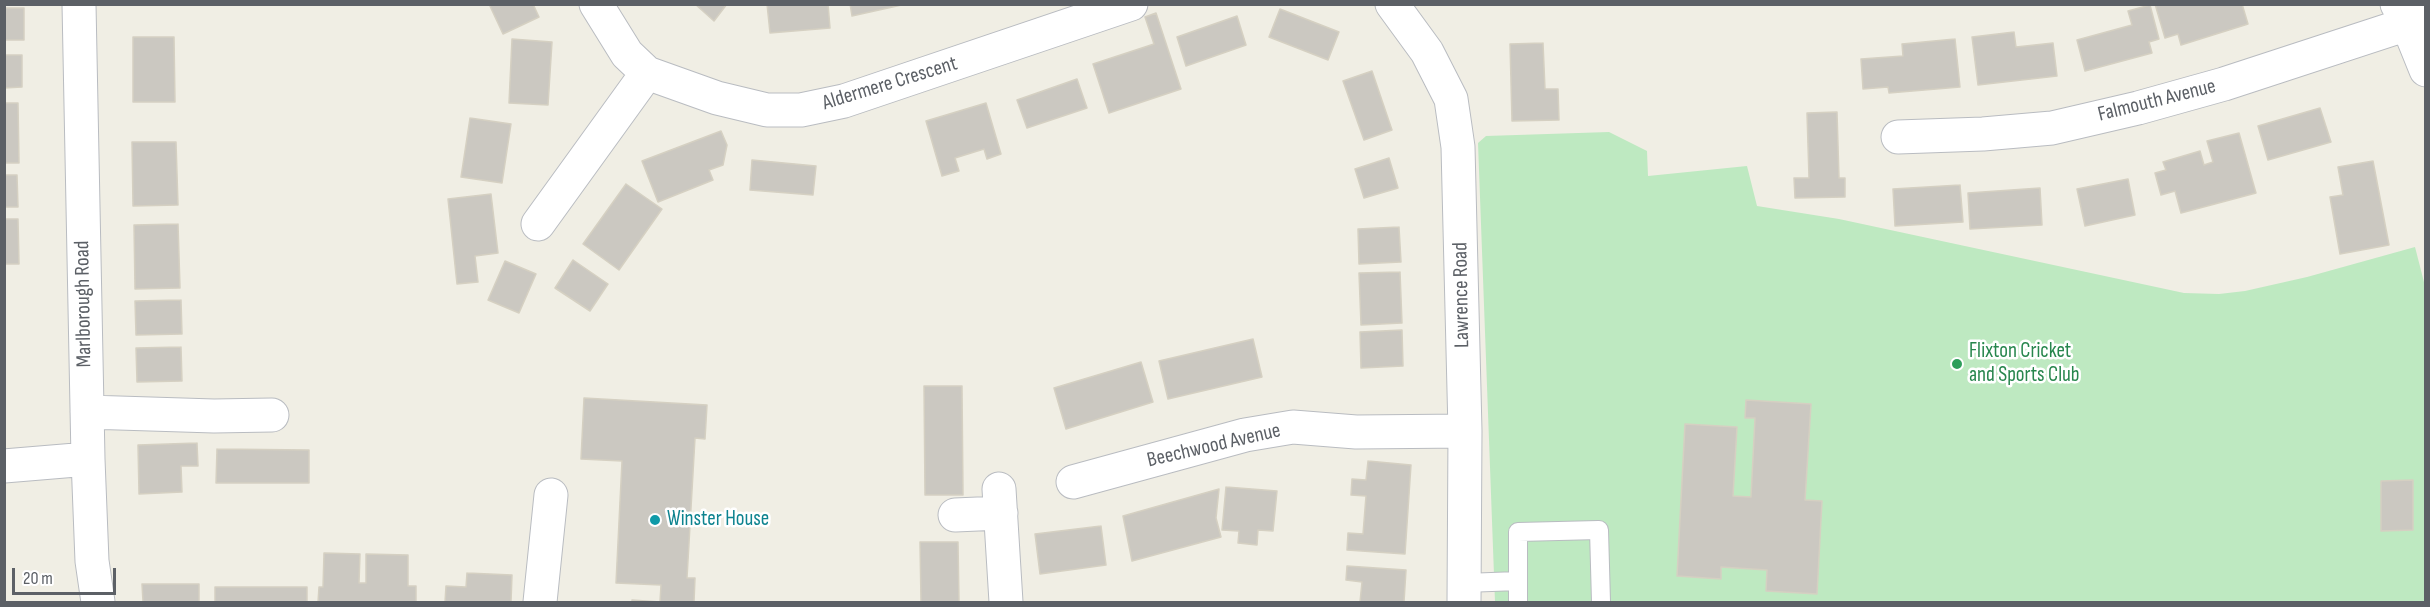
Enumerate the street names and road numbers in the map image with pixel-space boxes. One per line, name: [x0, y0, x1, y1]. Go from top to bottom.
street label: Aldermere Crescent: [819, 52, 961, 116]
street label: Falmouth Avenue: [2095, 74, 2219, 128]
street label: Marlborough Road: [70, 240, 98, 368]
street label: Lawrence Road: [1448, 242, 1476, 348]
street label: Beechwood Avenue: [1145, 418, 1283, 474]

